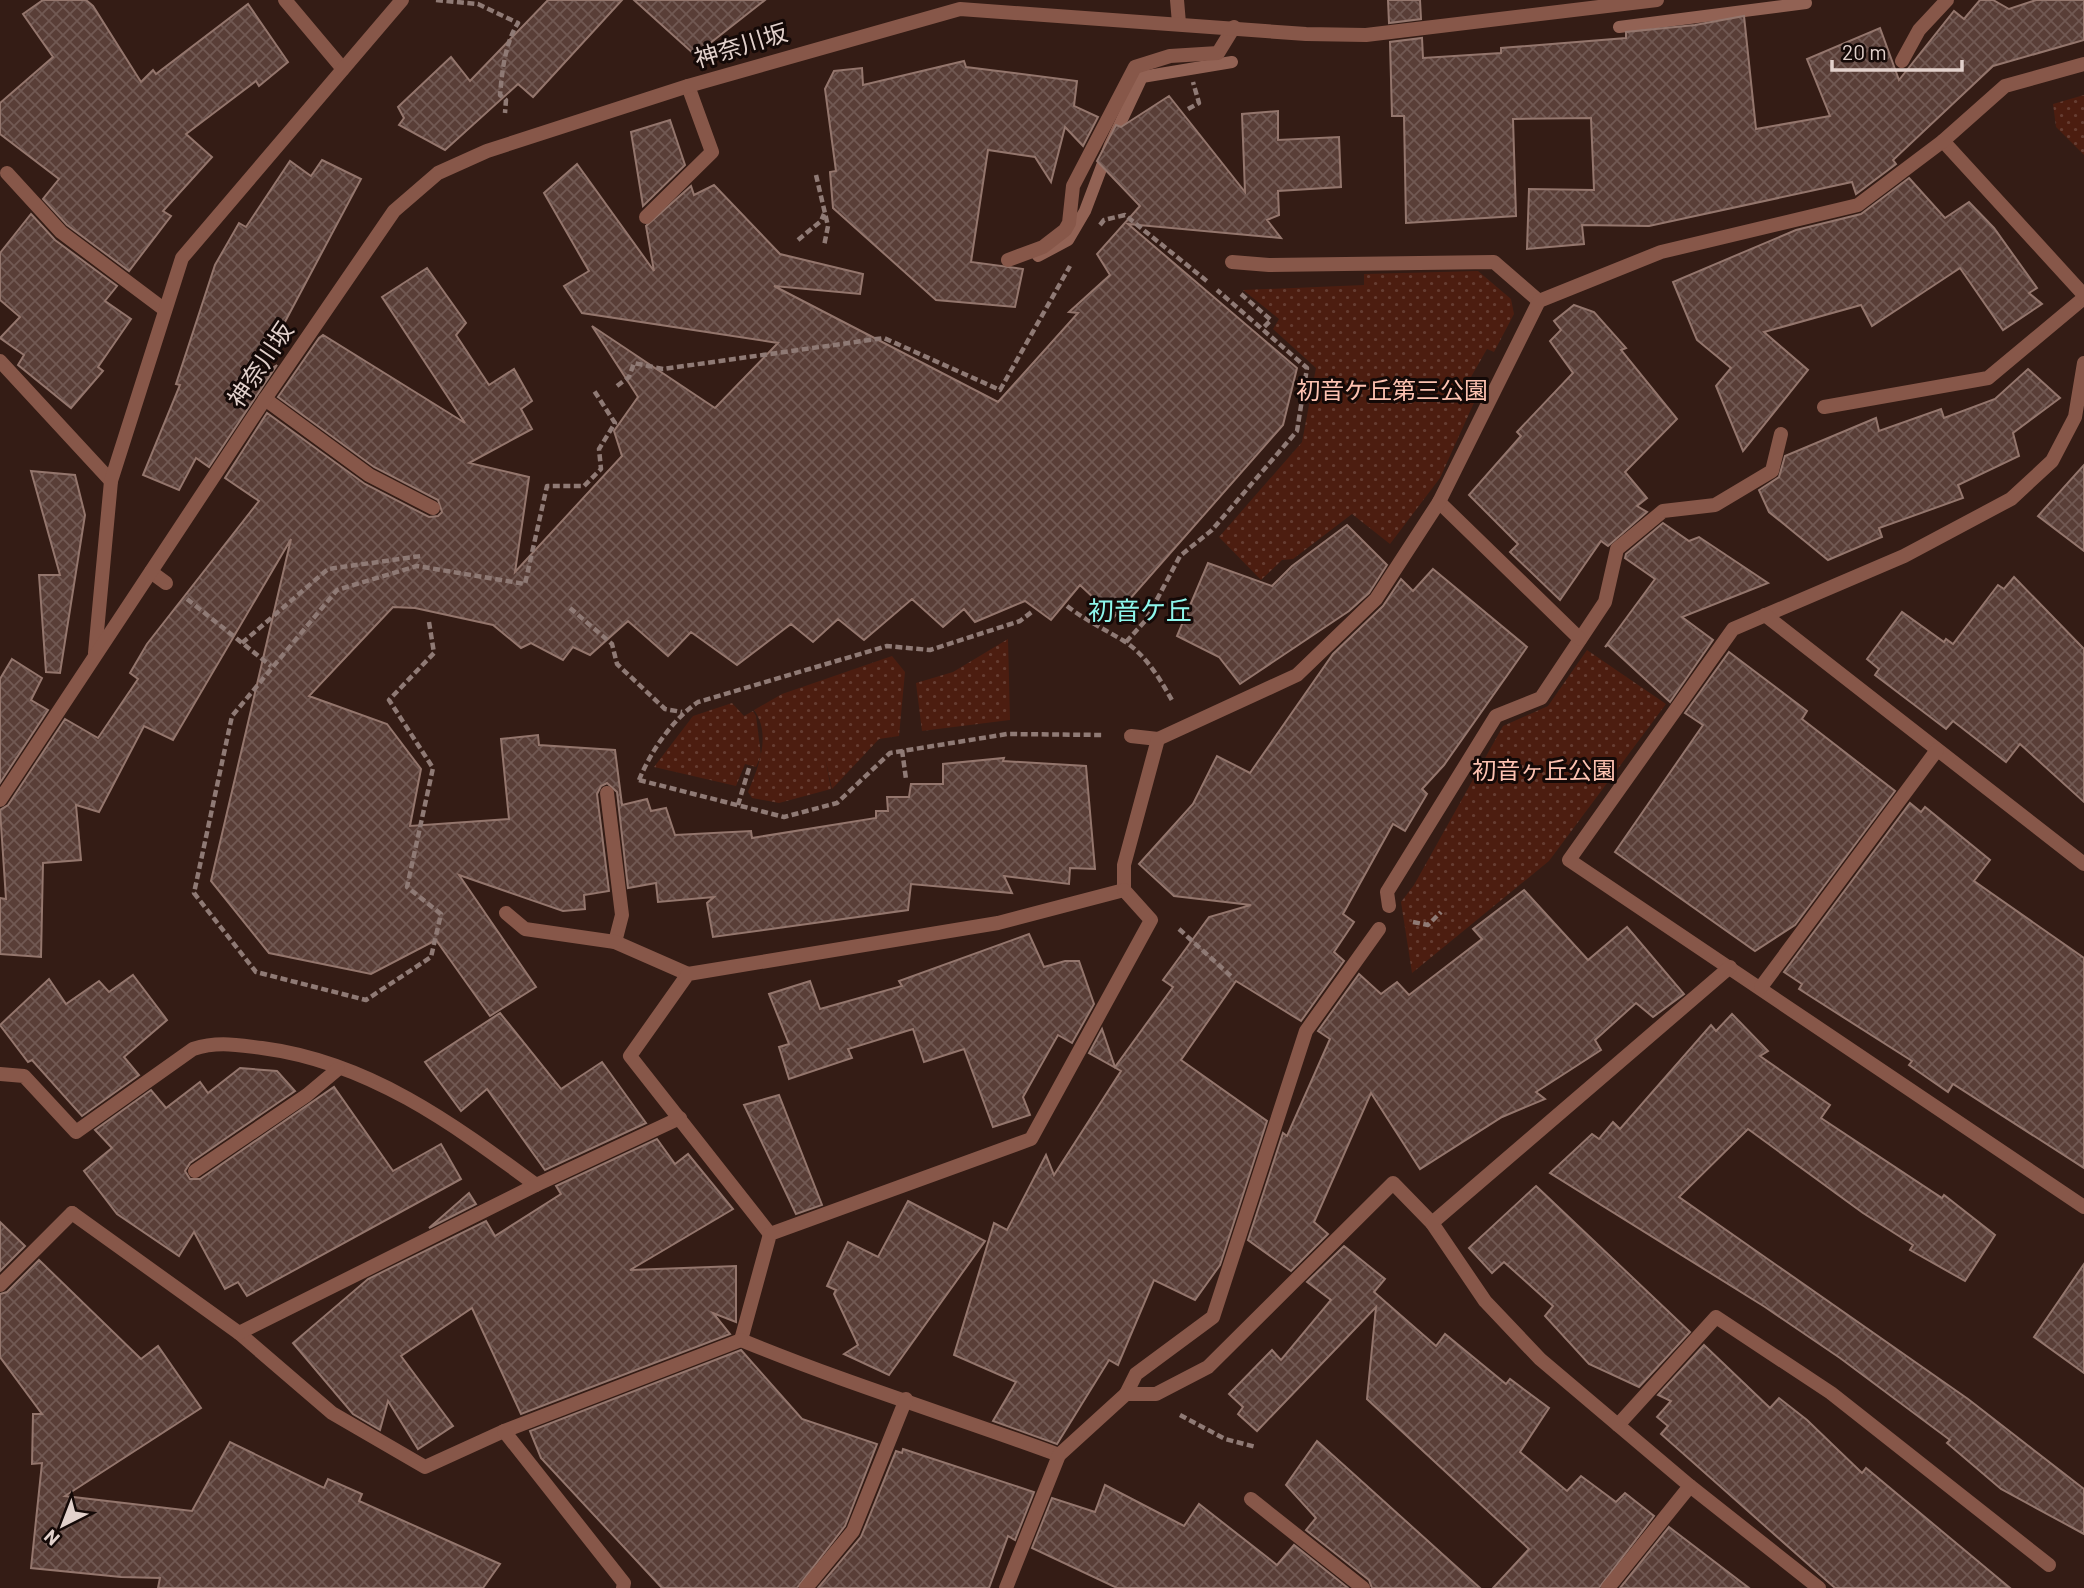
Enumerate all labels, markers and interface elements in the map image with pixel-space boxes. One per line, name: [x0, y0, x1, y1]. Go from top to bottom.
street label: 神奈川坂: [690, 17, 791, 72]
scale bar: [1832, 28, 1962, 72]
text: 20 m: [1842, 39, 1887, 64]
street label: 神奈川坂: [221, 316, 299, 412]
park label: 初音ケ丘第三公園: [1296, 375, 1488, 404]
district label: 初音ケ丘: [1088, 594, 1192, 625]
park label: 初音ヶ丘公園: [1472, 755, 1616, 784]
north arrow: [28, 1490, 98, 1560]
text: N: [39, 1525, 64, 1551]

